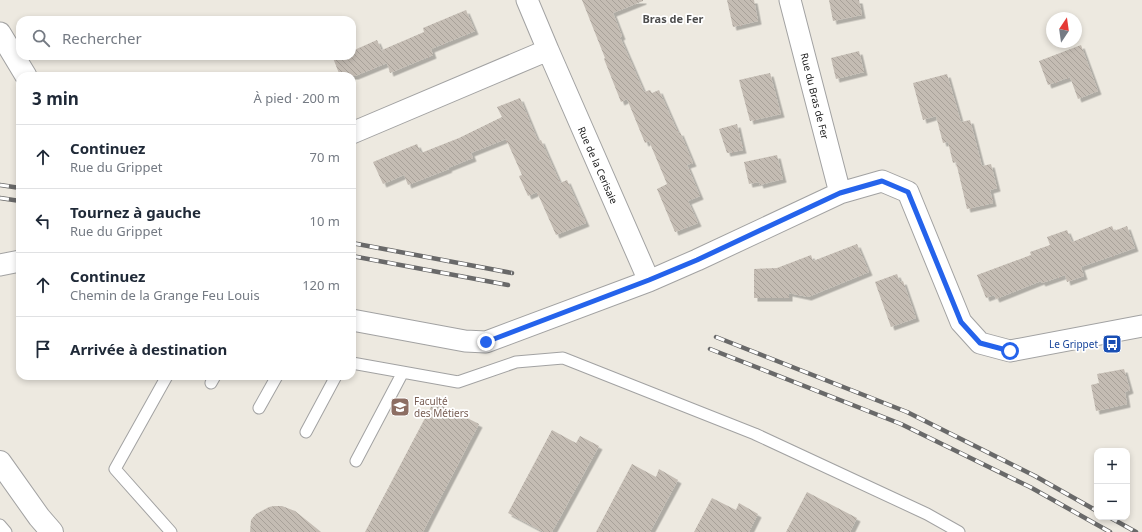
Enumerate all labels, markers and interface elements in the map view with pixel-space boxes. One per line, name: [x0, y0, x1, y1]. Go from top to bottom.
district label: Bras de Fer: [643, 11, 704, 26]
north arrow: [1046, 12, 1082, 48]
search box: [16, 16, 356, 60]
icon: search: [30, 27, 52, 49]
text: Rechercher: [62, 28, 142, 48]
street label: Rue du Bras de Fer: [798, 51, 832, 141]
text: 3 min: [32, 87, 79, 110]
text: À pied · 200 m: [254, 89, 340, 107]
street label: Rue de la Cerisaie: [575, 124, 621, 206]
text: Continuez: [70, 138, 145, 158]
icon: ahead: [32, 146, 54, 168]
text: 70 m: [310, 148, 340, 166]
text: Rue du Grippet: [70, 158, 162, 176]
text: Tournez à gauche: [70, 202, 201, 222]
icon: left: [32, 210, 54, 232]
text: 10 m: [310, 212, 340, 230]
text: Rue du Grippet: [70, 222, 162, 240]
text: Continuez: [70, 266, 145, 286]
icon: ahead: [32, 274, 54, 296]
text: 120 m: [302, 276, 340, 294]
text: Chemin de la Grange Feu Louis: [70, 286, 260, 304]
route end: [477, 333, 495, 351]
bus stop icon: Le Grippet: [1101, 333, 1123, 355]
place label: Le Grippet: [1049, 337, 1098, 351]
icon: arrive: [32, 338, 54, 360]
text: Arrivée à destination: [70, 339, 227, 359]
route start: [1001, 342, 1019, 360]
place label: Faculté des Métiers: [414, 394, 469, 420]
school or university icon: Faculté des Métiers: [389, 396, 411, 418]
map controls: [1094, 448, 1130, 520]
button: +: [1094, 448, 1130, 484]
button: −: [1094, 484, 1130, 520]

